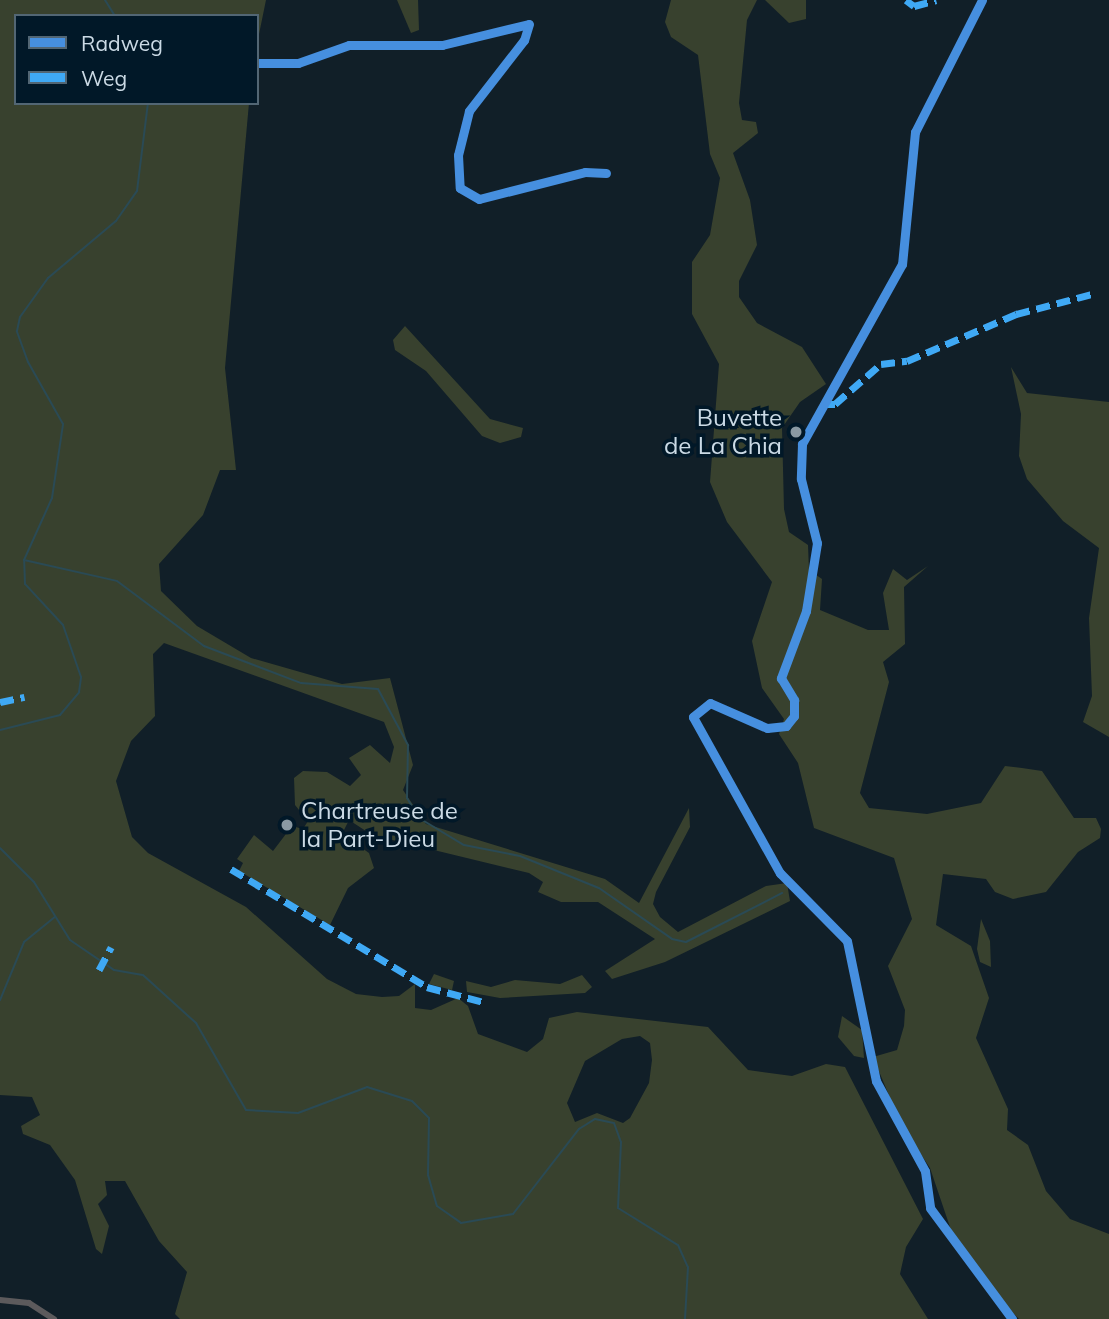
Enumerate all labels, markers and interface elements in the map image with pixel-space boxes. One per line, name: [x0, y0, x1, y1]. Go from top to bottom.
legend: [14, 14, 259, 105]
text: Radweg: [81, 30, 163, 56]
text: Weg: [81, 65, 127, 91]
place label: Buvette de La Chia: [664, 404, 782, 460]
marker: Buvette de La Chia: [788, 424, 804, 440]
place label: Chartreuse de la Part-Dieu: [301, 797, 458, 853]
marker: Chartreuse de la Part-Dieu: [279, 817, 295, 833]

